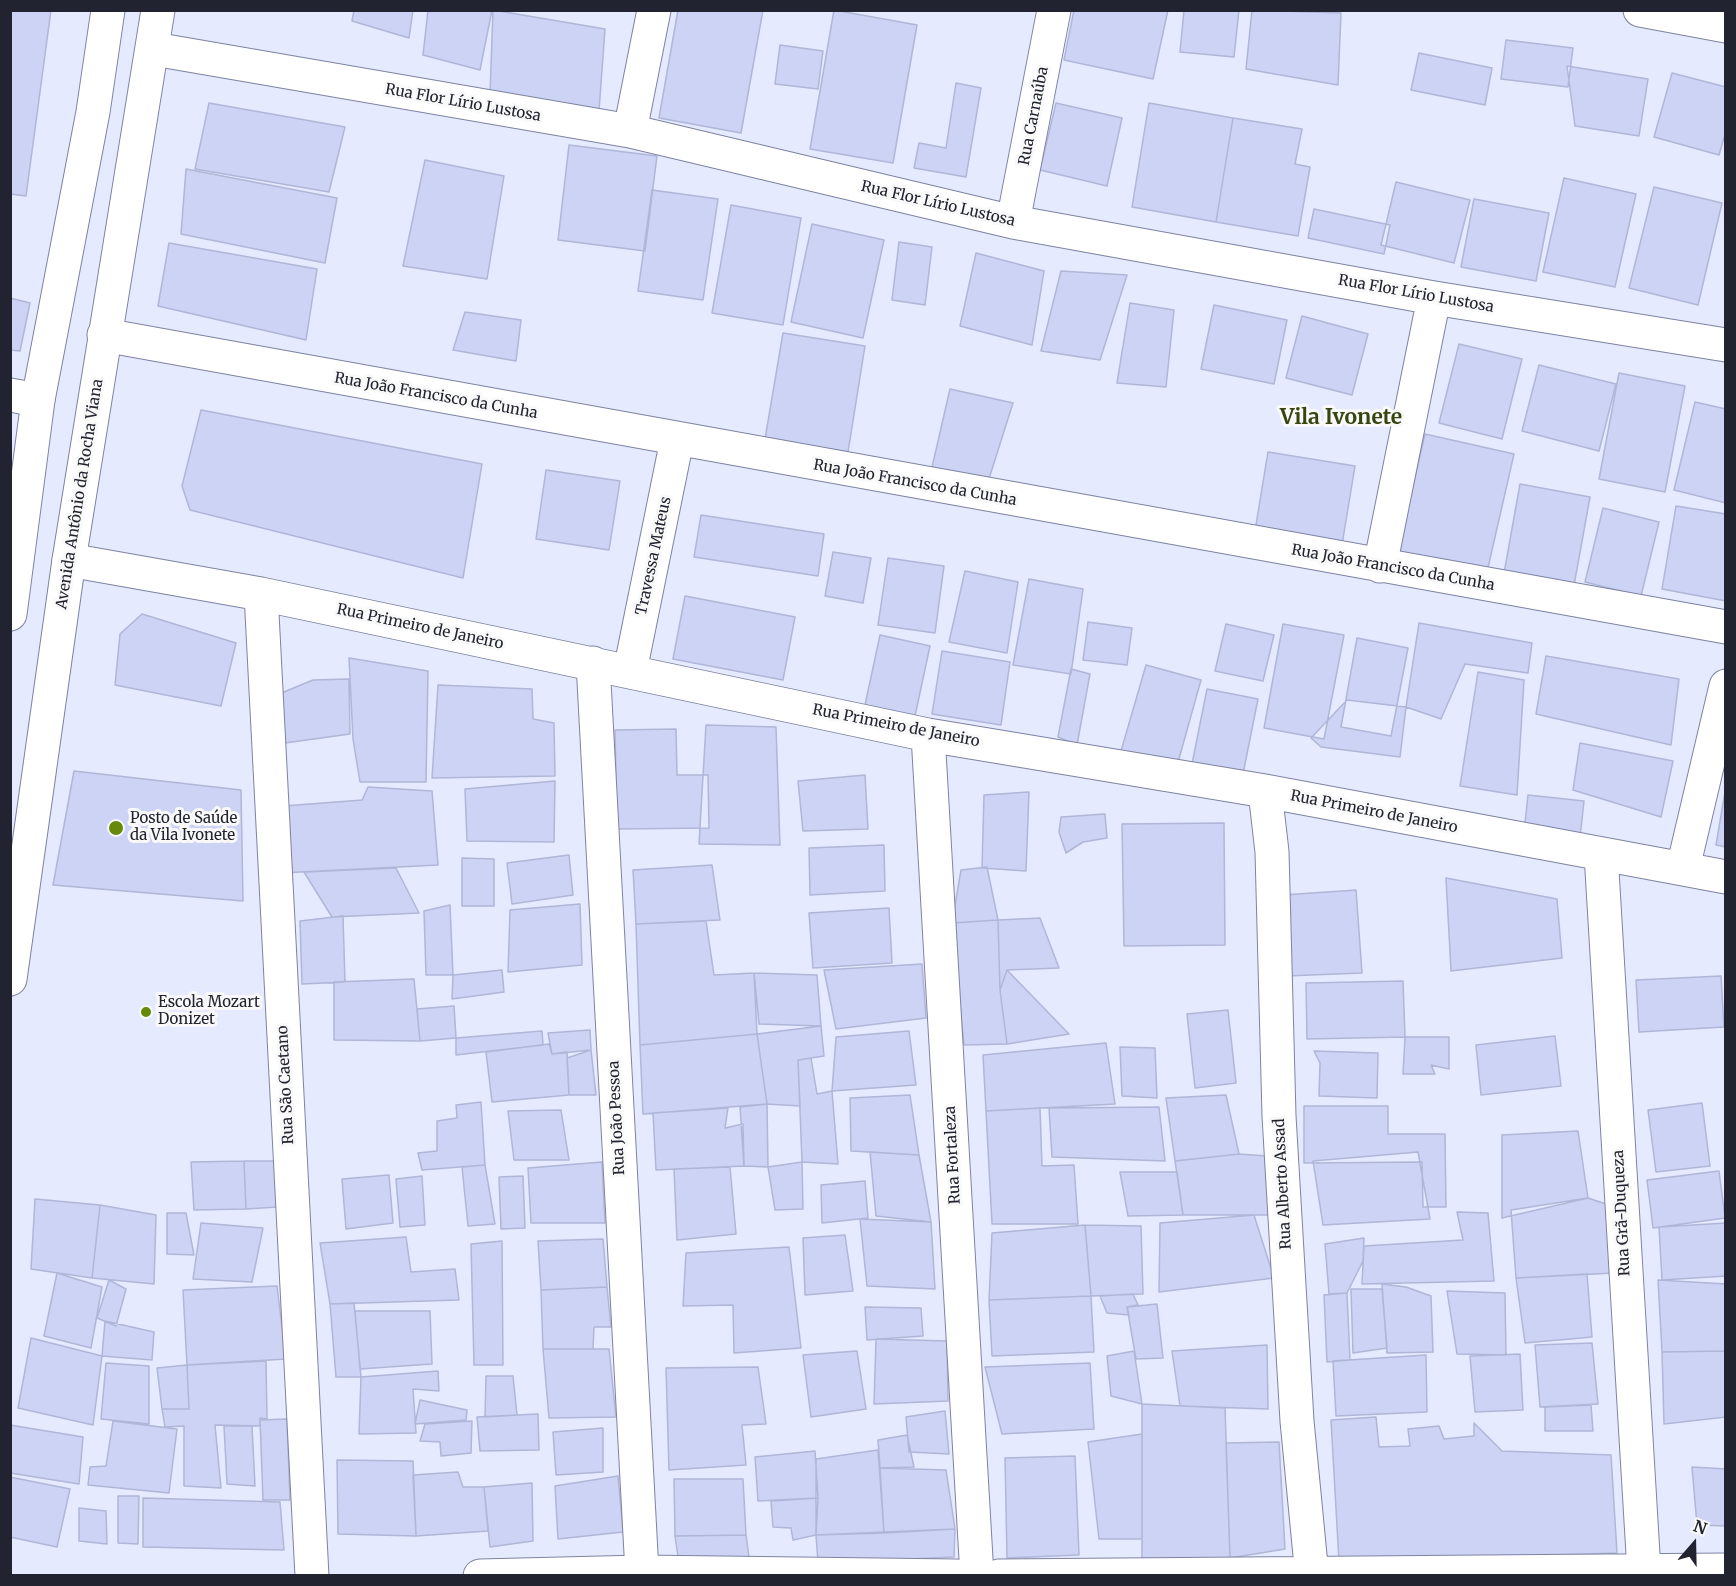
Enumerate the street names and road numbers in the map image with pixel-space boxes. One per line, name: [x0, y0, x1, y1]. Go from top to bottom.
street label: Rua Carnaúba: [1016, 65, 1052, 167]
street label: Rua Flor Lírio Lustosa: [384, 80, 542, 126]
street label: Rua Flor Lírio Lustosa: [859, 177, 1017, 231]
street label: Rua Flor Lírio Lustosa: [1337, 271, 1495, 317]
street label: Rua João Francisco da Cunha: [333, 369, 539, 423]
street label: Avenida Antônio da Rocha Viana: [53, 378, 107, 610]
street label: Rua João Francisco da Cunha: [812, 456, 1018, 510]
street label: Travessa Mateus: [633, 495, 675, 617]
street label: Rua João Francisco da Cunha: [1290, 541, 1496, 595]
street label: Rua Primeiro de Janeiro: [335, 601, 505, 653]
street label: Rua Primeiro de Janeiro: [811, 701, 981, 751]
street label: Rua Primeiro de Janeiro: [1289, 787, 1459, 837]
street label: Rua São Caetano: [274, 1025, 298, 1145]
street label: Rua João Pessoa: [605, 1060, 629, 1176]
street label: Rua Fortaleza: [941, 1105, 965, 1205]
street label: Rua Alberto Assad: [1271, 1118, 1295, 1250]
street label: Rua Grã-Duqueza: [1610, 1149, 1634, 1277]

